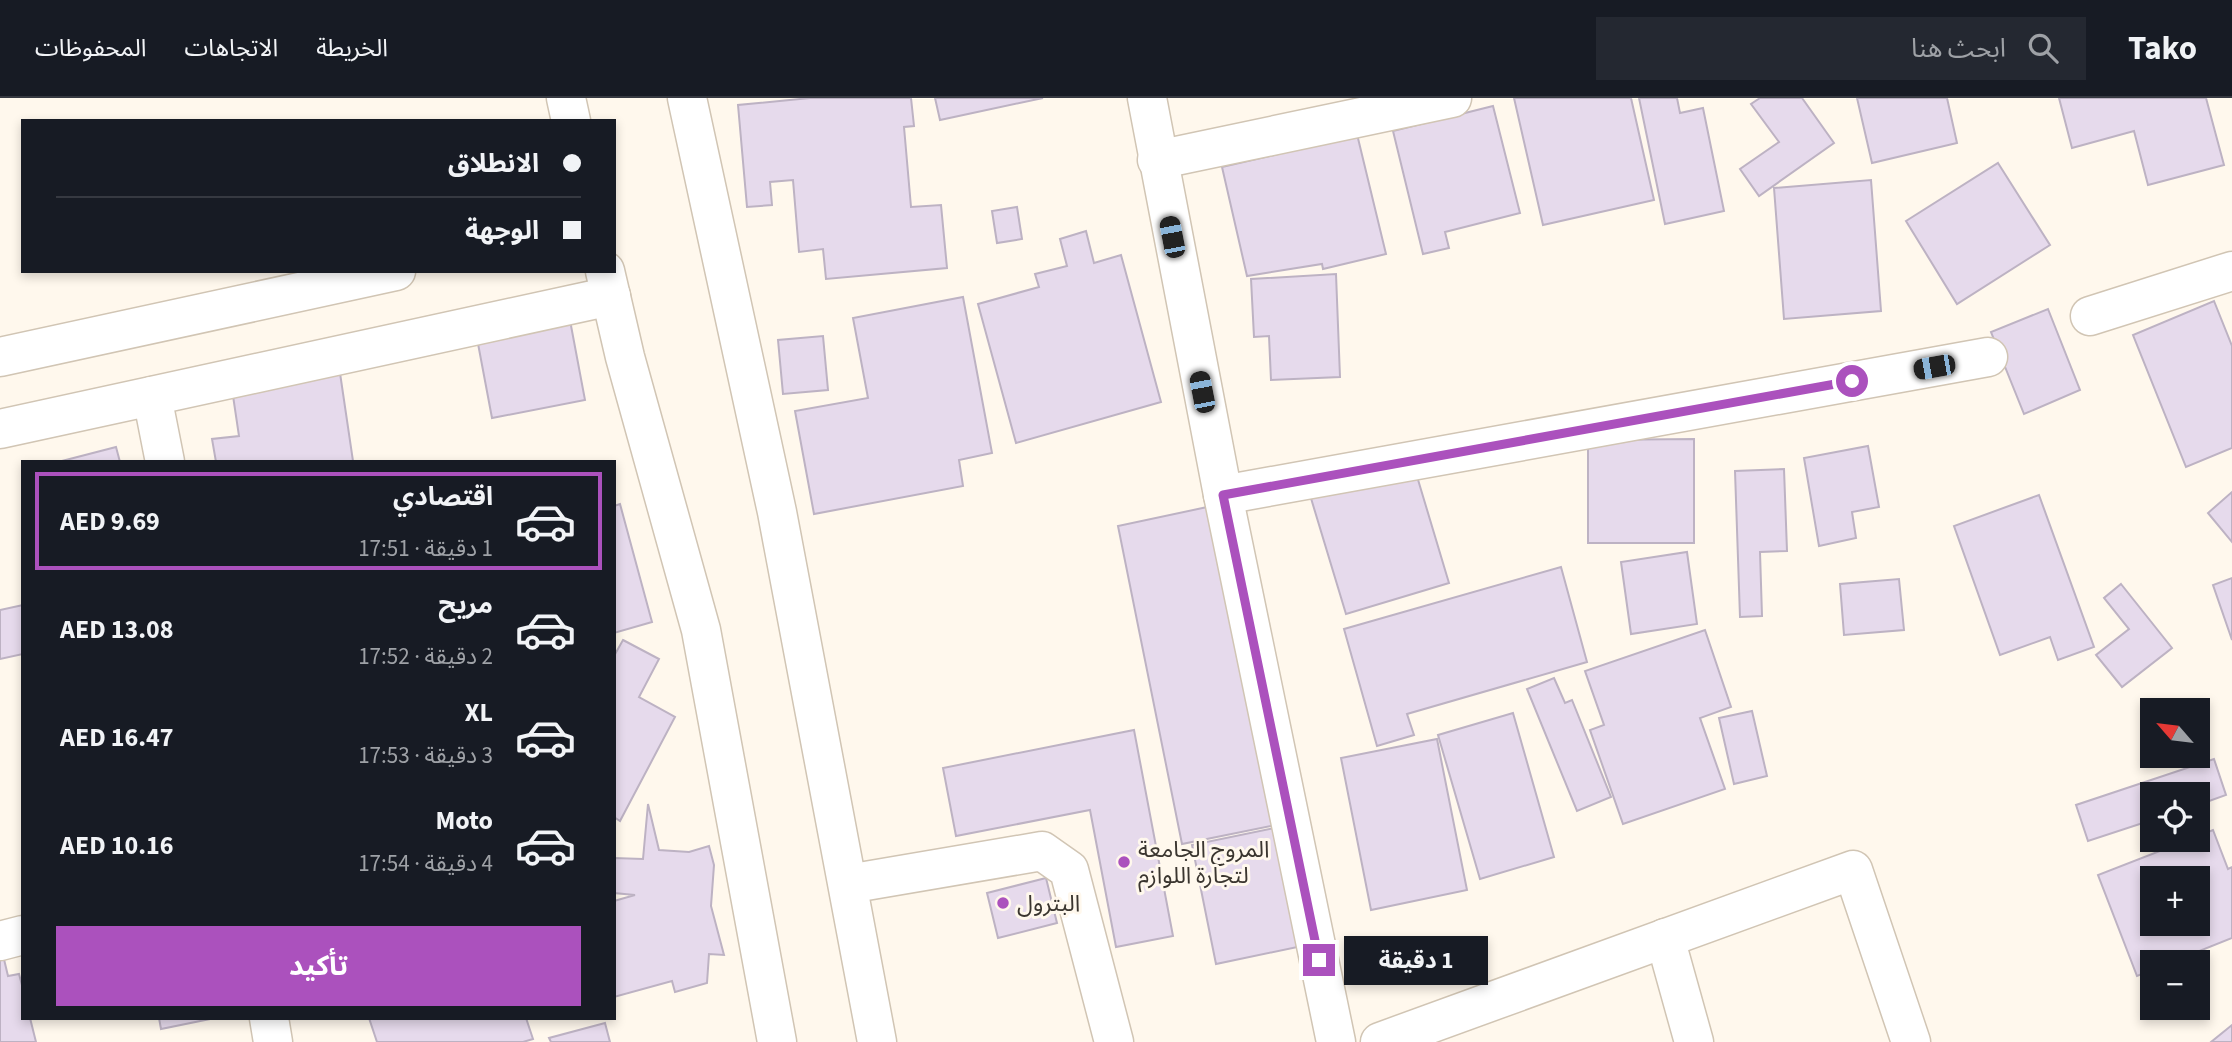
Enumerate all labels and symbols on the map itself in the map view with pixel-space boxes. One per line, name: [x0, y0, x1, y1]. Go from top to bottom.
car: [1158, 214, 1187, 260]
car: [1912, 353, 1957, 381]
route start: [1836, 365, 1868, 397]
car: [1188, 369, 1217, 415]
north arrow: [2140, 698, 2210, 768]
place label: المروج الجامعة لتجارة اللوازم: [1138, 833, 1269, 893]
marker: المروج الجامعة لتجارة اللوازم: [1116, 854, 1132, 870]
place label: البترول: [1017, 887, 1080, 920]
marker: البترول: [995, 895, 1011, 911]
callout: 1 دقيقة: [1344, 936, 1487, 984]
route end: [1303, 944, 1335, 976]

